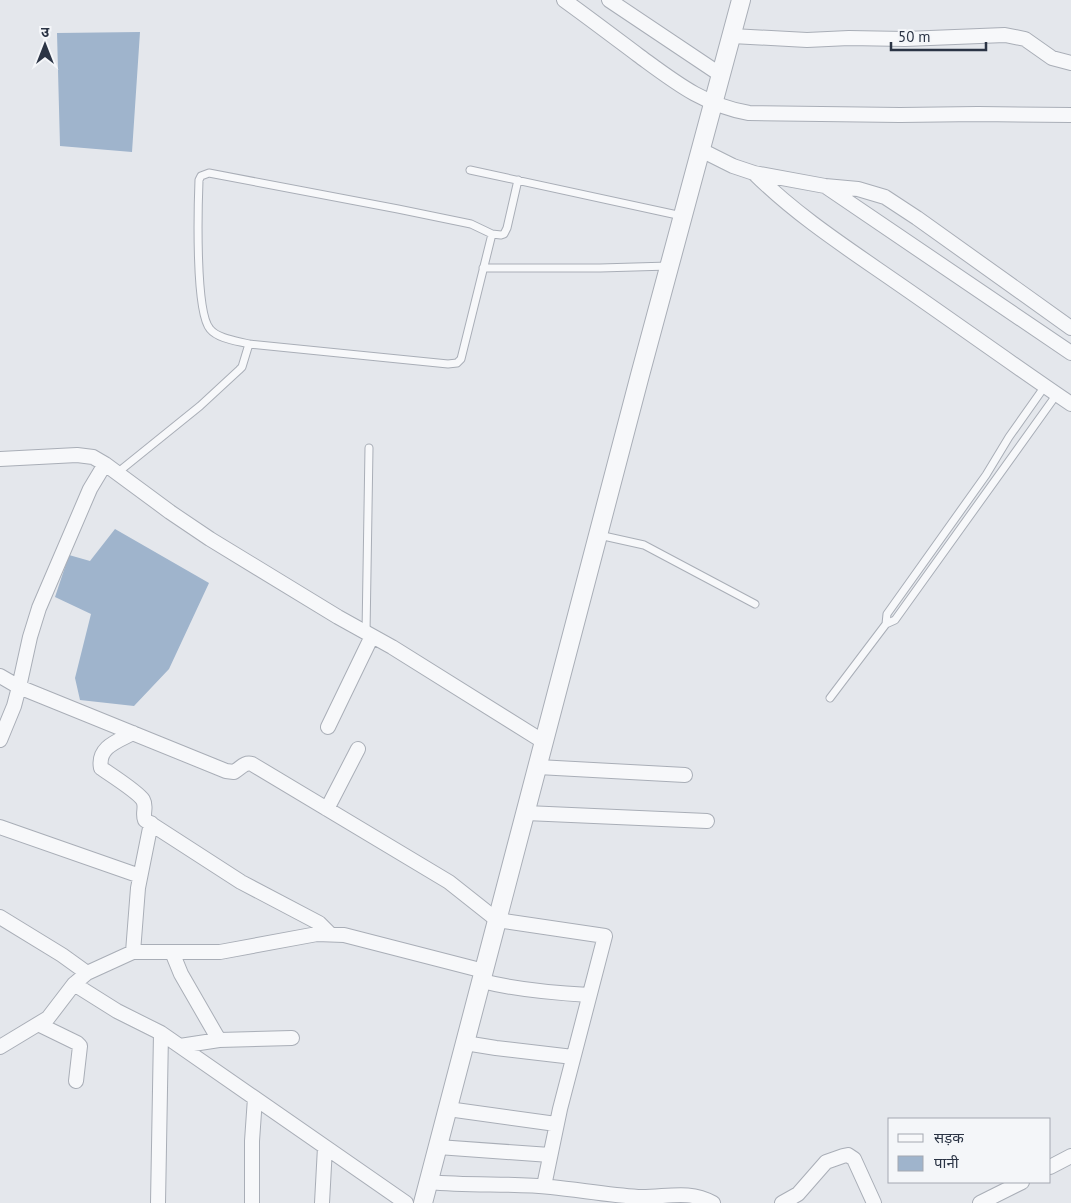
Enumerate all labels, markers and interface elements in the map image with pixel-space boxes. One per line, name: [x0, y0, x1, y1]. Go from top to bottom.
north arrow: [20, 20, 70, 70]
scale bar: [891, 20, 986, 52]
text: उ: [41, 23, 50, 41]
text: 50 m: [898, 27, 931, 46]
legend: [888, 1118, 1051, 1183]
text: सड़क: [934, 1128, 964, 1147]
text: पानी: [934, 1153, 960, 1172]

